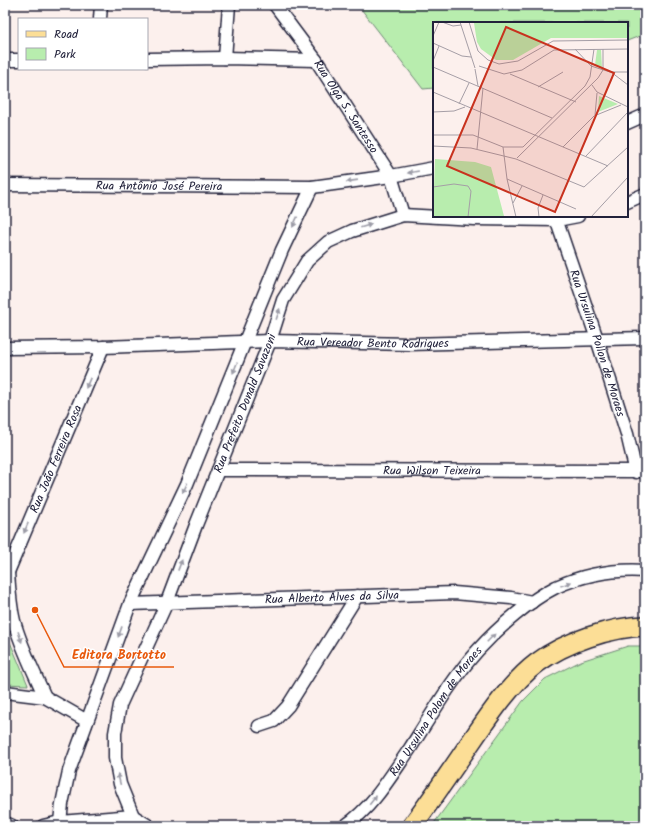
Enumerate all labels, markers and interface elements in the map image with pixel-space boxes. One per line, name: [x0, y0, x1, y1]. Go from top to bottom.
legend: [18, 18, 148, 70]
inset map: [433, 22, 628, 217]
text: Road: [54, 25, 79, 44]
text: Park: [54, 45, 76, 64]
street label: Rua Olga S. Santesso: [309, 56, 383, 157]
one-way arrow: [406, 169, 419, 175]
street label: Rua Antônio José Pereira: [96, 176, 223, 196]
one-way arrow: [346, 178, 358, 184]
one-way arrow: [292, 216, 298, 227]
one-way arrow: [360, 223, 372, 229]
street label: Rua Ursulina Pollon de Moraes: [564, 267, 630, 419]
one-way arrow: [276, 307, 282, 319]
street label: Rua Prefeito Donald Savazoni: [208, 330, 282, 476]
street label: Rua Vereador Bento Rodrigues: [297, 332, 449, 354]
one-way arrow: [231, 362, 237, 374]
one-way arrow: [85, 377, 91, 388]
street label: Rua João Ferreira Rosa: [24, 402, 87, 516]
street label: Rua Wilson Teixeira: [383, 461, 481, 480]
one-way arrow: [182, 482, 188, 494]
one-way arrow: [22, 522, 28, 534]
one-way arrow: [178, 559, 184, 571]
one-way arrow: [560, 580, 572, 586]
street label: Rua Alberto Alves da Silva: [265, 585, 400, 609]
one-way arrow: [117, 626, 123, 638]
one-way arrow: [17, 632, 23, 644]
one-way arrow: [486, 633, 495, 643]
callout: Editora Bortotto: [64, 642, 174, 667]
street label: Rua Ursulina Polom de Moraes: [384, 642, 487, 780]
text: Editora Bortotto: [72, 645, 166, 666]
one-way arrow: [116, 773, 122, 785]
one-way arrow: [369, 794, 378, 805]

